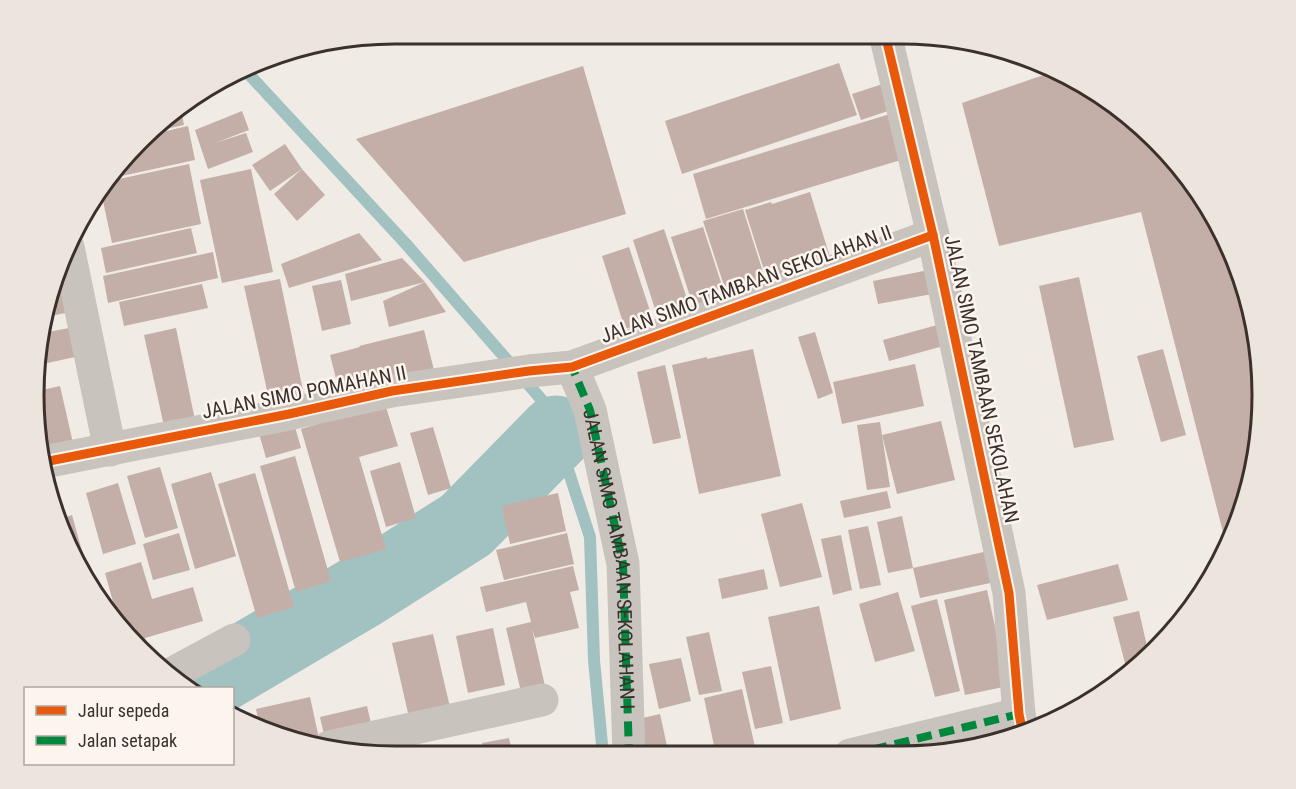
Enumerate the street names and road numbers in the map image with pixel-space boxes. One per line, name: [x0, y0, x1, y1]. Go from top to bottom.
street label: JALAN SIMO TAMBAAN SEKOLAHAN II: [597, 220, 895, 348]
street label: JALAN SIMO TAMBAAN SEKOLAHAN: [940, 233, 1024, 525]
street label: JALAN SIMO POMAHAN II: [200, 360, 408, 424]
street label: JALAN SIMO TAMBAAN SEKOLAHAN I: [578, 407, 640, 710]

